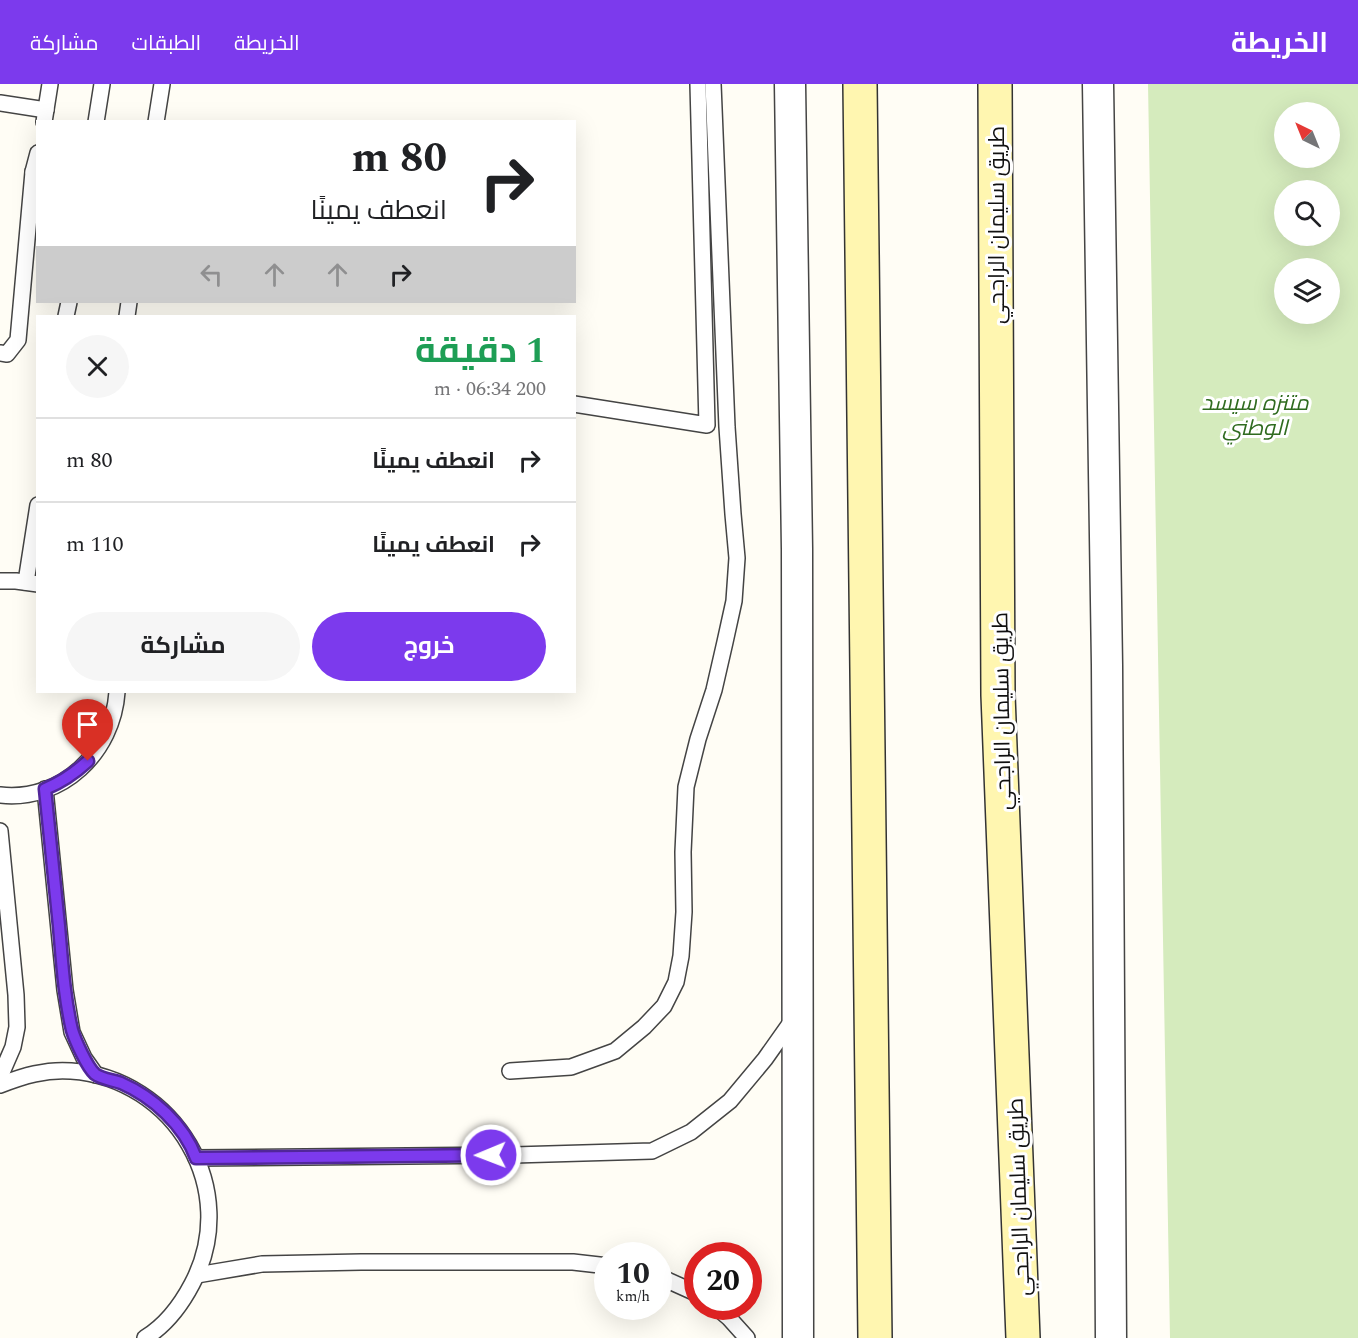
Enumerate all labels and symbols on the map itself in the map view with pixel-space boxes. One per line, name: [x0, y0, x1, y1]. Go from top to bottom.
north arrow: [1274, 102, 1340, 168]
street label: طريق سليمان الراجحي: [981, 126, 1014, 324]
park label: متنزه سيسد الوطني: [1201, 387, 1309, 445]
street label: طريق سليمان الراجحي: [984, 612, 1021, 810]
pin: [62, 699, 113, 761]
street label: طريق سليمان الراجحي: [1000, 1097, 1039, 1297]
position arrow: [459, 1123, 523, 1187]
speed limit sign: 20: [684, 1242, 762, 1320]

